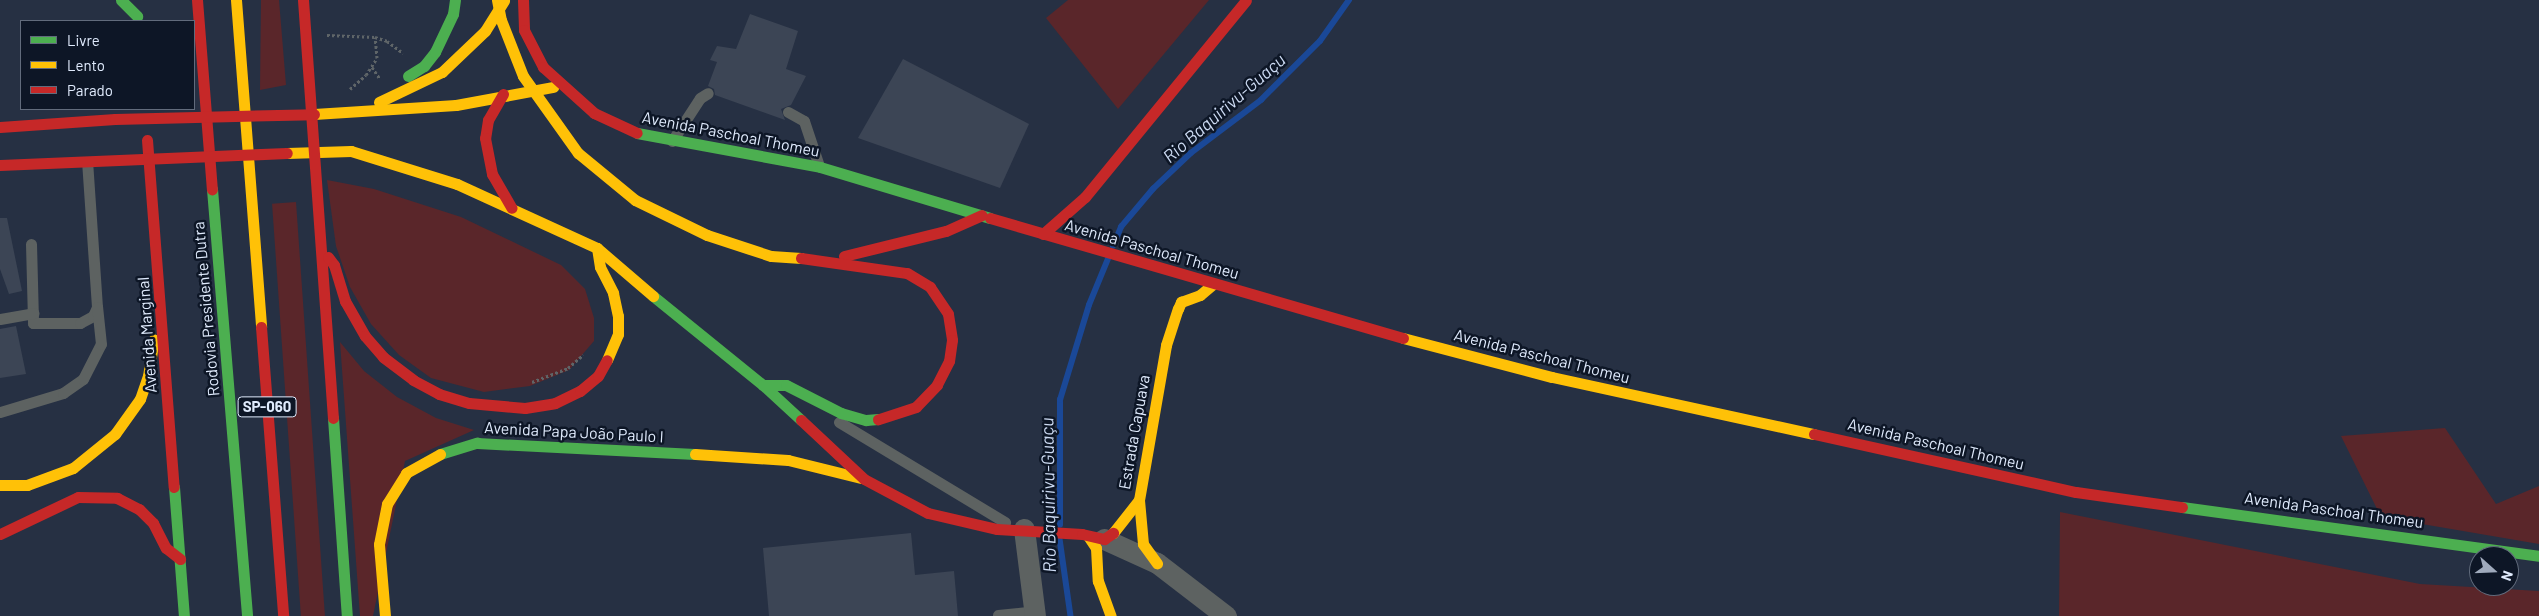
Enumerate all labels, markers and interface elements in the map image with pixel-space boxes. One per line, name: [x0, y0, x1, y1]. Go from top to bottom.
legend: [20, 20, 195, 110]
text: Livre: [67, 31, 100, 49]
water label: Rio Baquirivu-Guaçu: [1158, 49, 1290, 167]
text: Lento: [67, 56, 105, 74]
text: Parado: [67, 81, 113, 99]
street label: Avenida Paschoal Thomeu: [641, 107, 821, 161]
street label: Avenida Paschoal Thomeu: [1063, 215, 1241, 283]
street label: Rodovia Presidente Dutra: [189, 221, 223, 397]
street label: Avenida Marginal: [133, 276, 161, 394]
street label: Avenida Paschoal Thomeu: [1452, 325, 1632, 387]
street label: Estrada Capuava: [1114, 373, 1154, 491]
road number: SP-060: [237, 394, 297, 420]
street label: Avenida Paschoal Thomeu: [1846, 414, 2026, 474]
water label: Rio Baquirivu-Guaçu: [1036, 417, 1060, 573]
street label: Avenida Papa João Paulo I: [484, 418, 664, 446]
street label: Avenida Paschoal Thomeu: [2243, 488, 2425, 532]
north arrow: [2469, 546, 2519, 596]
text: N: [2498, 569, 2517, 583]

